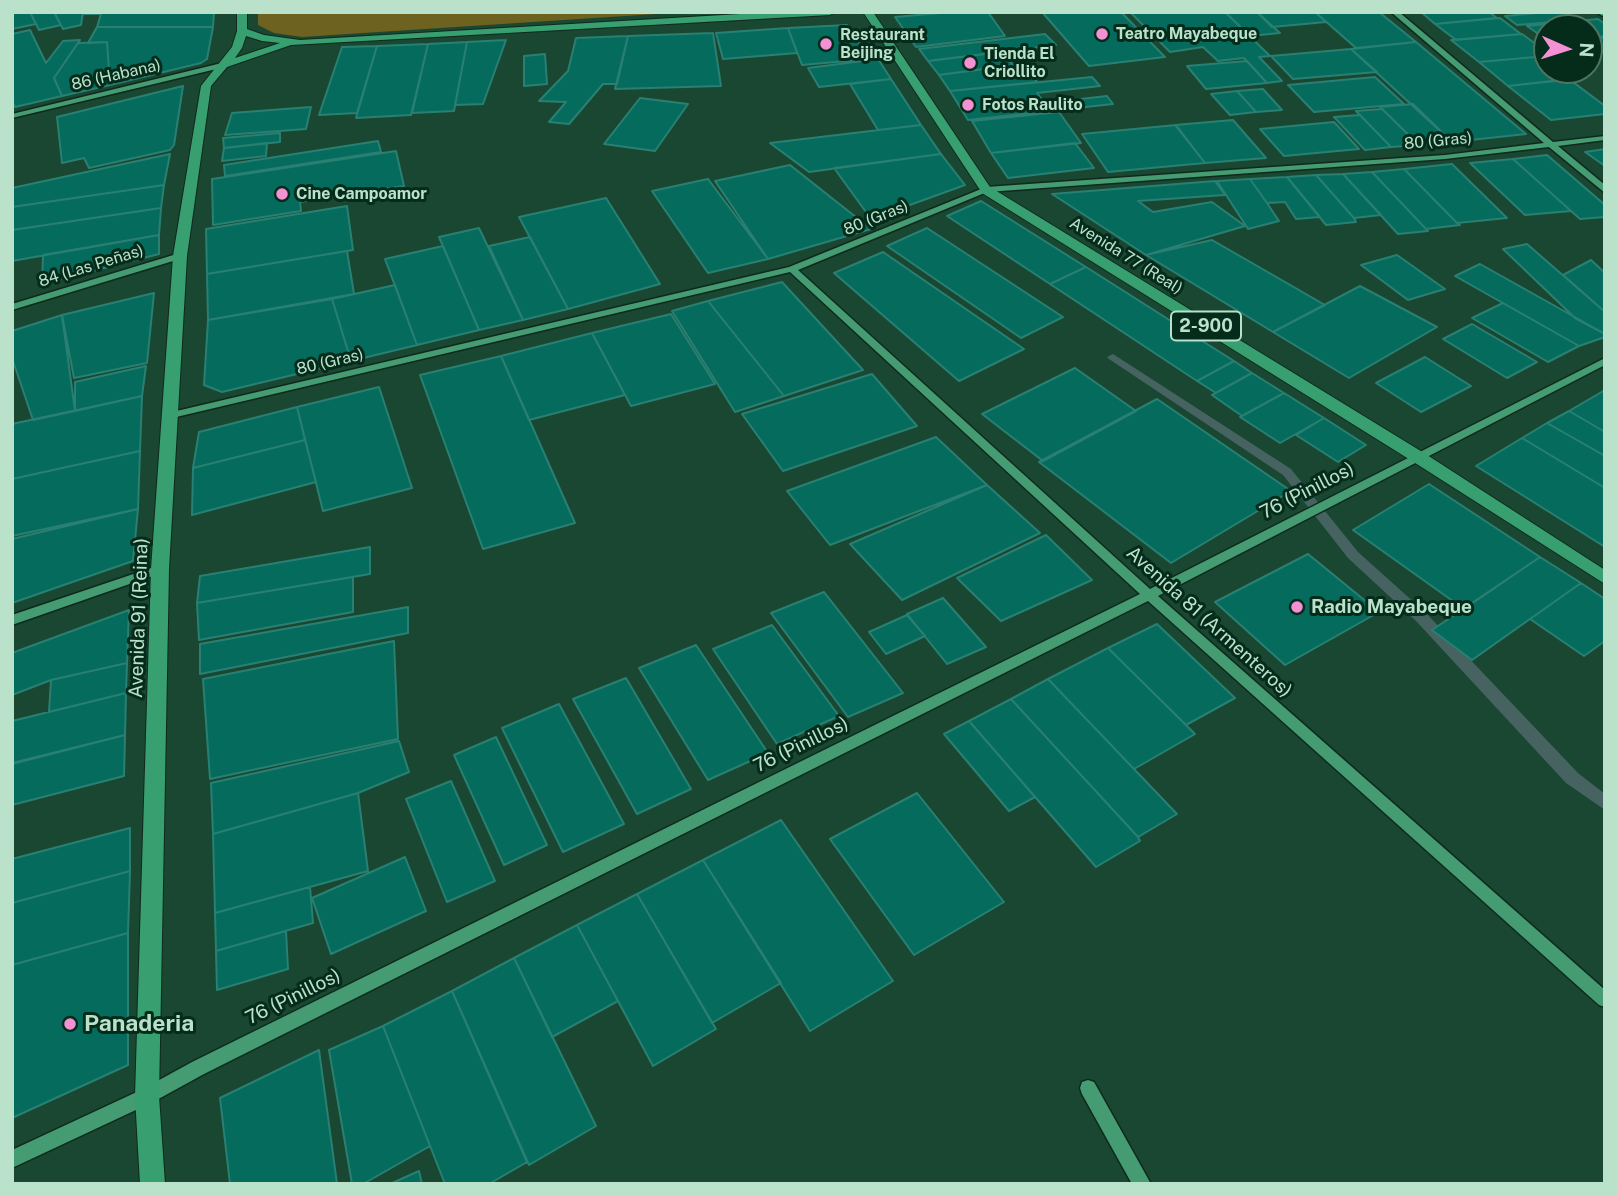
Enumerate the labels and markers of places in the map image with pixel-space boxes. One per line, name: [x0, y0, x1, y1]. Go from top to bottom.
place label: Teatro Mayabeque: [1116, 24, 1257, 44]
place label: Restaurant Beijing: [840, 25, 925, 63]
marker: Teatro Mayabeque: [1094, 26, 1110, 42]
marker: Restaurant Beijing: [818, 36, 834, 52]
place label: Tienda El Criollito: [984, 44, 1055, 82]
marker: Tienda El Criollito: [962, 55, 978, 71]
place label: Fotos Raulito: [982, 95, 1083, 115]
marker: Fotos Raulito: [960, 97, 976, 113]
place label: Cine Campoamor: [296, 184, 427, 204]
marker: Cine Campoamor: [274, 186, 290, 202]
place label: Radio Mayabeque: [1311, 596, 1472, 618]
marker: Radio Mayabeque: [1289, 599, 1305, 615]
place label: Panaderia: [84, 1010, 194, 1038]
marker: Panaderia: [62, 1016, 78, 1032]

